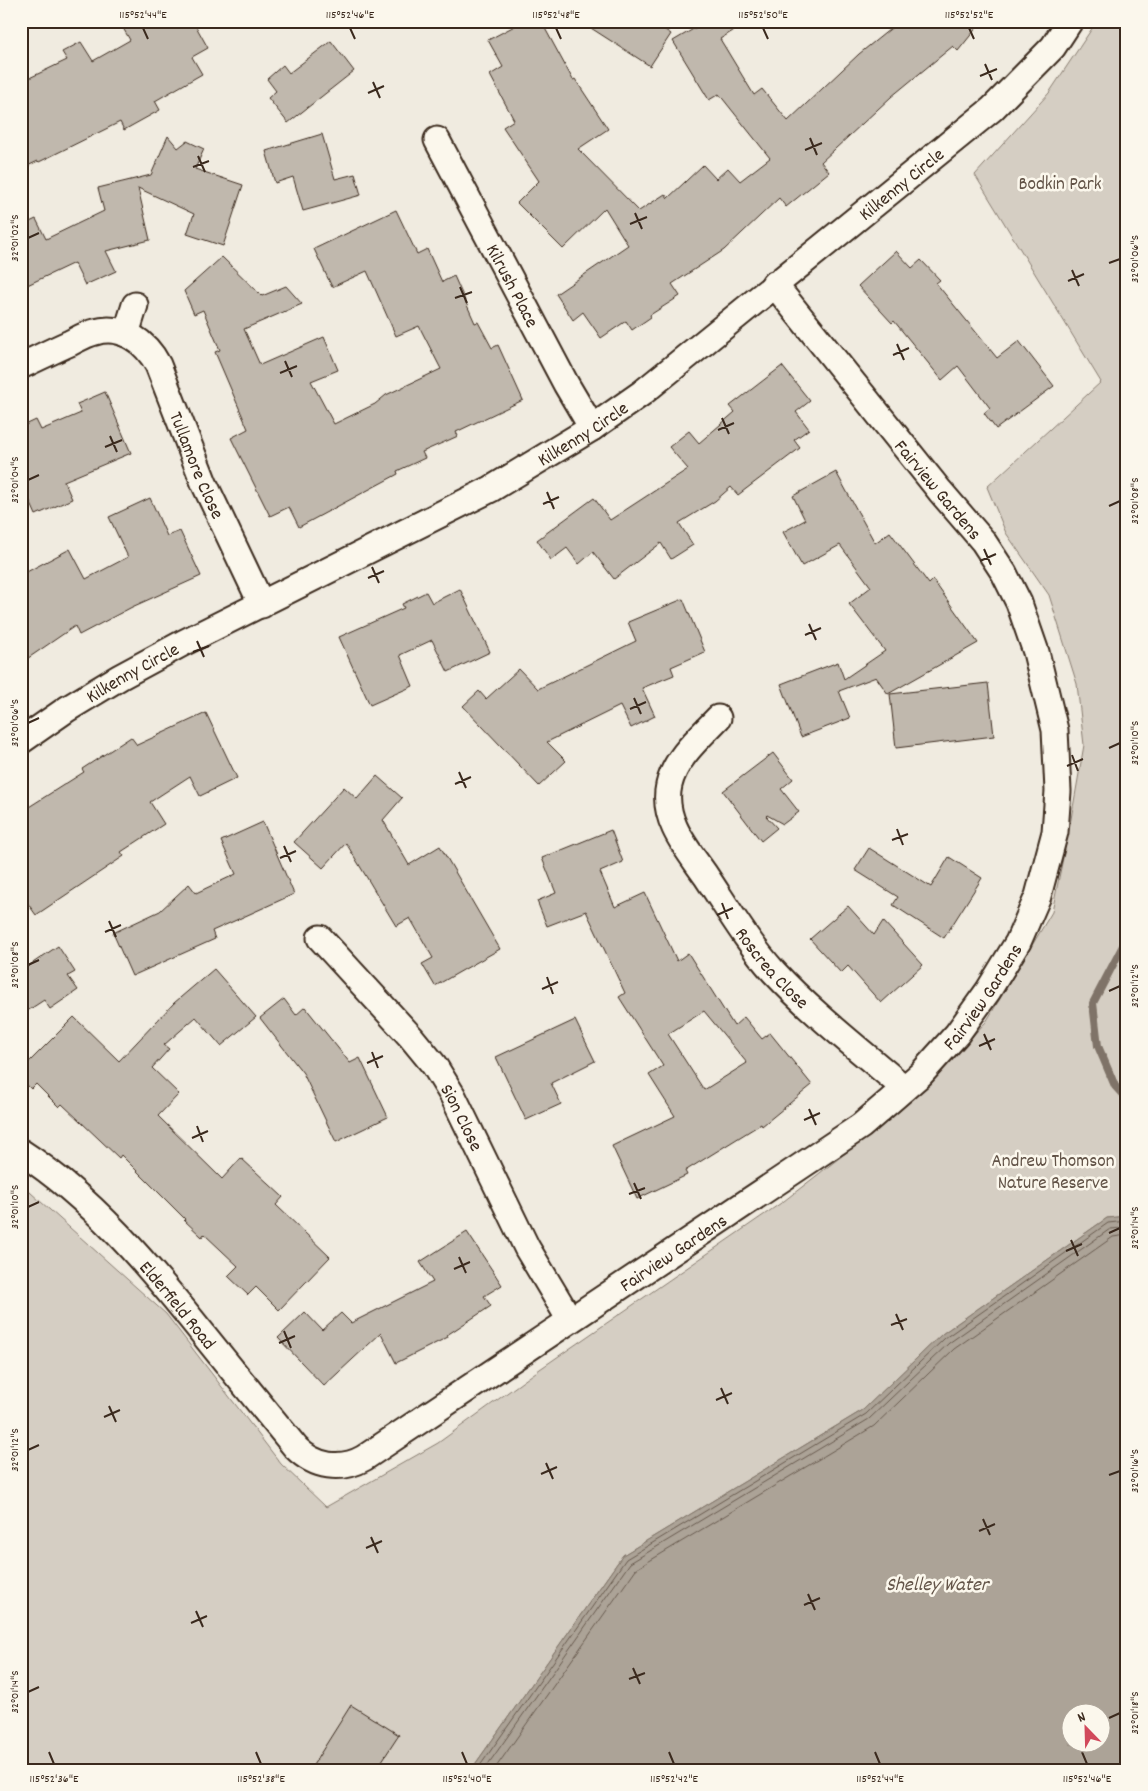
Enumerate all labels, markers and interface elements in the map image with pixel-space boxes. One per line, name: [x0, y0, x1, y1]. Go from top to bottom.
text: 115°52'44"E: [119, 7, 167, 24]
text: 115°52'46"E: [326, 7, 375, 24]
text: 115°52'48"E: [532, 7, 580, 24]
text: 115°52'50"E: [738, 7, 788, 24]
text: 115°52'52"E: [945, 7, 994, 24]
street label: Kilkenny Circle: [854, 143, 951, 229]
park label: Bodkin Park: [1018, 172, 1102, 199]
text: 32°01'02"S: [7, 214, 24, 262]
text: 32°01'06"S: [1127, 235, 1144, 283]
street label: Kilrush Place: [477, 240, 544, 333]
street label: Kilkenny Circle: [533, 396, 635, 475]
street label: Tullamore Close: [160, 408, 229, 524]
street label: Fairview Gardens: [886, 435, 986, 547]
text: 32°01'04"S: [7, 456, 24, 504]
text: 32°01'08"S: [1127, 478, 1144, 524]
street label: Kilkenny Circle: [82, 638, 185, 711]
text: 32°01'06"S: [7, 699, 24, 747]
text: 32°01'10"S: [1127, 721, 1144, 765]
street label: Roscrea Close: [727, 923, 814, 1017]
street label: Fairview Gardens: [938, 939, 1031, 1058]
text: 32°01'08"S: [7, 942, 24, 988]
text: 32°01'12"S: [1127, 964, 1144, 1008]
street label: Sion Close: [432, 1080, 488, 1157]
park label: Andrew Thomson Nature Reserve: [991, 1149, 1115, 1198]
text: 32°01'10"S: [7, 1185, 24, 1229]
text: 32°01'14"S: [1127, 1206, 1144, 1250]
street label: Fairview Gardens: [616, 1209, 734, 1300]
street label: Elderfield Road: [131, 1256, 221, 1357]
text: 32°01'12"S: [7, 1428, 24, 1472]
text: 32°01'16"S: [1127, 1449, 1144, 1493]
water label: Shelley Water: [886, 1572, 991, 1600]
text: 32°01'14"S: [7, 1670, 24, 1714]
text: 32°01'18"S: [1127, 1692, 1144, 1734]
north arrow: [1060, 1704, 1110, 1754]
text: N: [1075, 1707, 1089, 1728]
text: 115°52'36"E: [30, 1771, 79, 1788]
text: 115°52'38"E: [237, 1771, 285, 1788]
text: 115°52'40"E: [442, 1771, 492, 1788]
text: 115°52'42"E: [650, 1771, 698, 1788]
text: 115°52'44"E: [856, 1771, 904, 1788]
text: 115°52'46"E: [1063, 1771, 1112, 1788]

